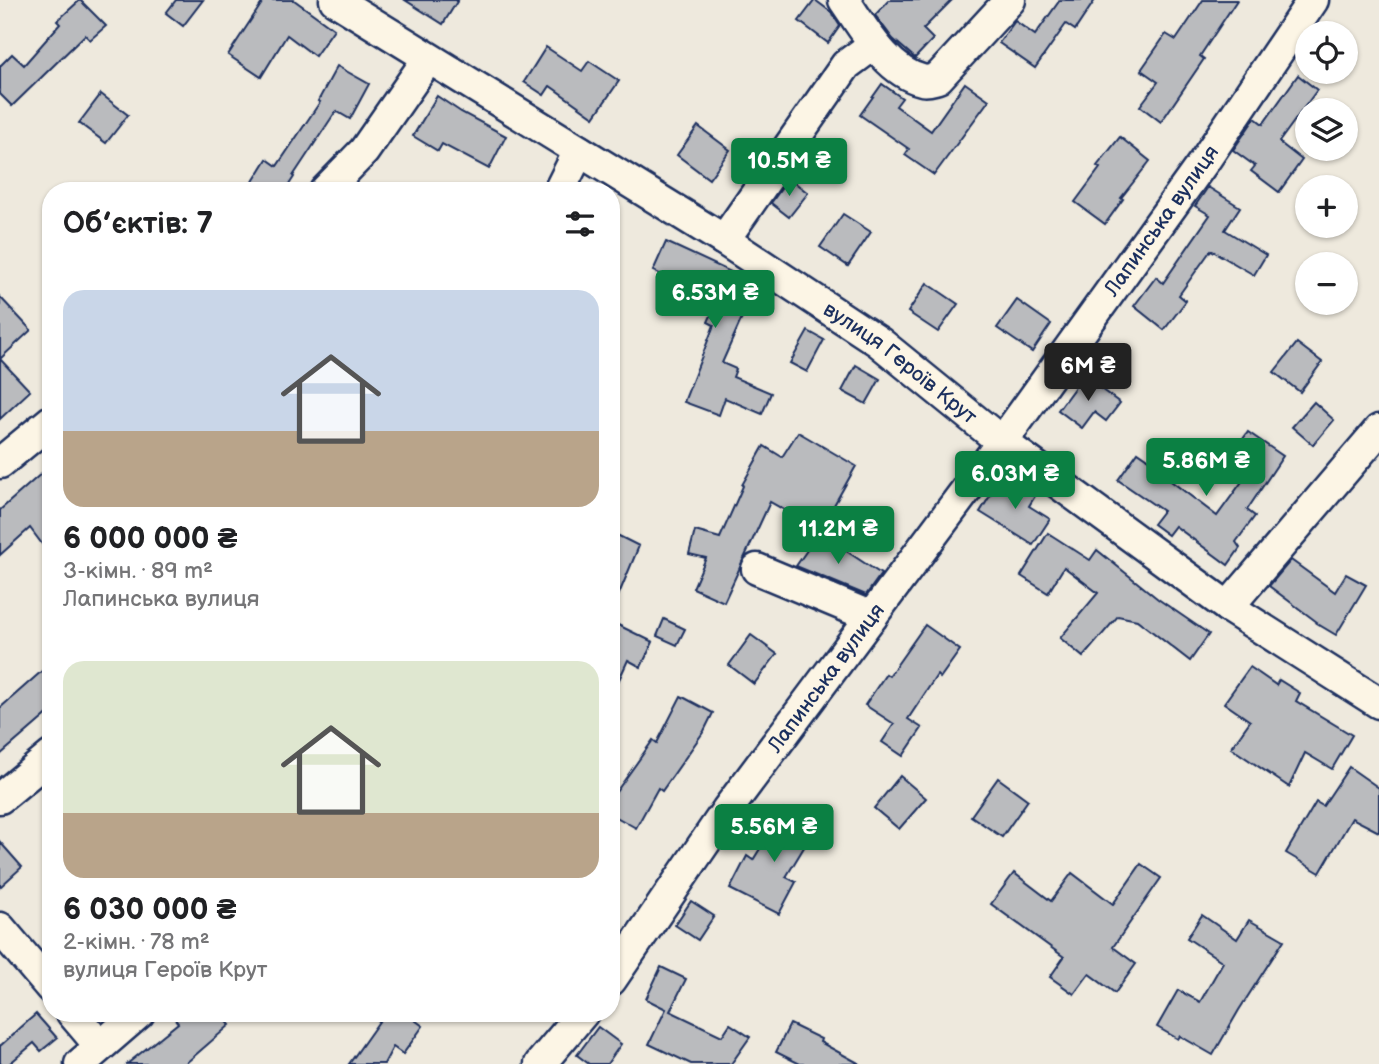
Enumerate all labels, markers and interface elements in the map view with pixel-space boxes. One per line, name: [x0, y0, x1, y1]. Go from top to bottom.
map controls: [1295, 21, 1358, 315]
button: locate: [1295, 21, 1358, 84]
button: layers: [1295, 98, 1358, 161]
pin: 10.5M ₴: [724, 138, 854, 198]
street label: Лапинська вулиця: [1099, 141, 1224, 302]
text: 10.5M ₴: [747, 147, 831, 175]
button: +: [1295, 175, 1358, 238]
icon: filters: [561, 205, 599, 243]
text: Об’єктів: 7: [63, 206, 213, 242]
button: −: [1295, 252, 1358, 315]
pin: 6.53M ₴: [650, 270, 780, 330]
text: 6.53M ₴: [671, 279, 759, 307]
street label: вулиця Героїв Крут: [818, 297, 982, 430]
icon: home: [268, 336, 394, 462]
pin: 6M ₴: [1047, 344, 1129, 403]
text: 6M ₴: [1060, 352, 1116, 380]
pin: 5.86M ₴: [1141, 438, 1271, 498]
text: 5.86M ₴: [1162, 447, 1250, 475]
pin: 6.03M ₴: [950, 452, 1080, 511]
text: 6.03M ₴: [971, 460, 1059, 488]
pin: 11.2M ₴: [773, 506, 903, 566]
text: 11.2M ₴: [798, 515, 878, 543]
text: 6 000 000 ₴: [63, 521, 238, 557]
text: 3-кімн. · 89 m²: [63, 557, 213, 585]
text: Лапинська вулиця: [63, 585, 260, 613]
street label: Лапинська вулиця: [762, 599, 890, 758]
icon: home: [268, 707, 394, 833]
pin: 5.56M ₴: [709, 804, 839, 864]
text: 5.56M ₴: [731, 813, 817, 841]
text: 6 030 000 ₴: [63, 892, 236, 928]
text: 2-кімн. · 78 m²: [63, 928, 210, 956]
text: вулиця Героїв Крут: [63, 956, 267, 984]

